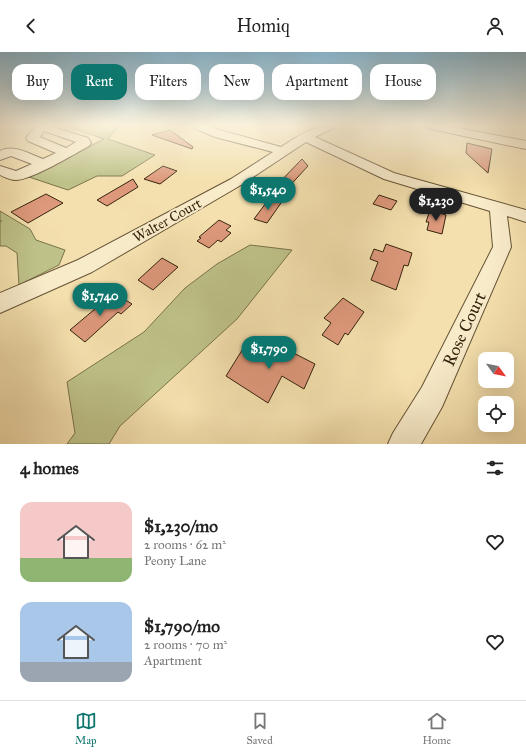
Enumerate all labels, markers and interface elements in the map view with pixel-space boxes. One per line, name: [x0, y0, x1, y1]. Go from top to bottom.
icon: back: [20, 15, 42, 37]
text: Homiq: [236, 15, 290, 37]
icon: person: [484, 15, 506, 37]
chip: Buy: [12, 64, 63, 100]
chip: Rent: [71, 64, 127, 100]
chip: Filters: [135, 64, 201, 100]
chip: New: [209, 64, 264, 100]
chip: Apartment: [272, 64, 362, 100]
chip: House: [370, 64, 436, 100]
pin: $1,540: [235, 177, 301, 211]
text: $1,540: [250, 182, 286, 198]
pin: $1,230: [403, 188, 469, 222]
text: $1,230: [418, 193, 454, 209]
street label: Walter Court: [130, 195, 205, 246]
pin: $1,740: [67, 283, 133, 317]
text: $1,740: [82, 288, 119, 304]
street label: Rose Court: [438, 289, 491, 370]
pin: $1,790: [236, 336, 302, 370]
text: $1,790: [250, 341, 288, 357]
north arrow: [478, 352, 514, 388]
map controls: [478, 352, 514, 432]
button: locate: [478, 396, 514, 432]
icon: filters: [484, 457, 506, 479]
text: 4 homes: [20, 458, 79, 479]
text: $1,230/mo: [144, 516, 218, 537]
icon: home: [52, 518, 100, 566]
icon: heart: [484, 531, 506, 553]
text: 2 rooms · 62 m²: [144, 537, 226, 553]
text: Peony Lane: [144, 553, 206, 569]
text: $1,790/mo: [144, 616, 220, 637]
icon: home: [52, 618, 100, 666]
icon: heart: [484, 631, 506, 653]
text: 2 rooms · 70 m²: [144, 637, 227, 653]
text: Apartment: [144, 653, 202, 669]
tab: Map: [75, 710, 97, 747]
tab: Saved: [247, 710, 273, 747]
tab: Home: [422, 710, 451, 747]

